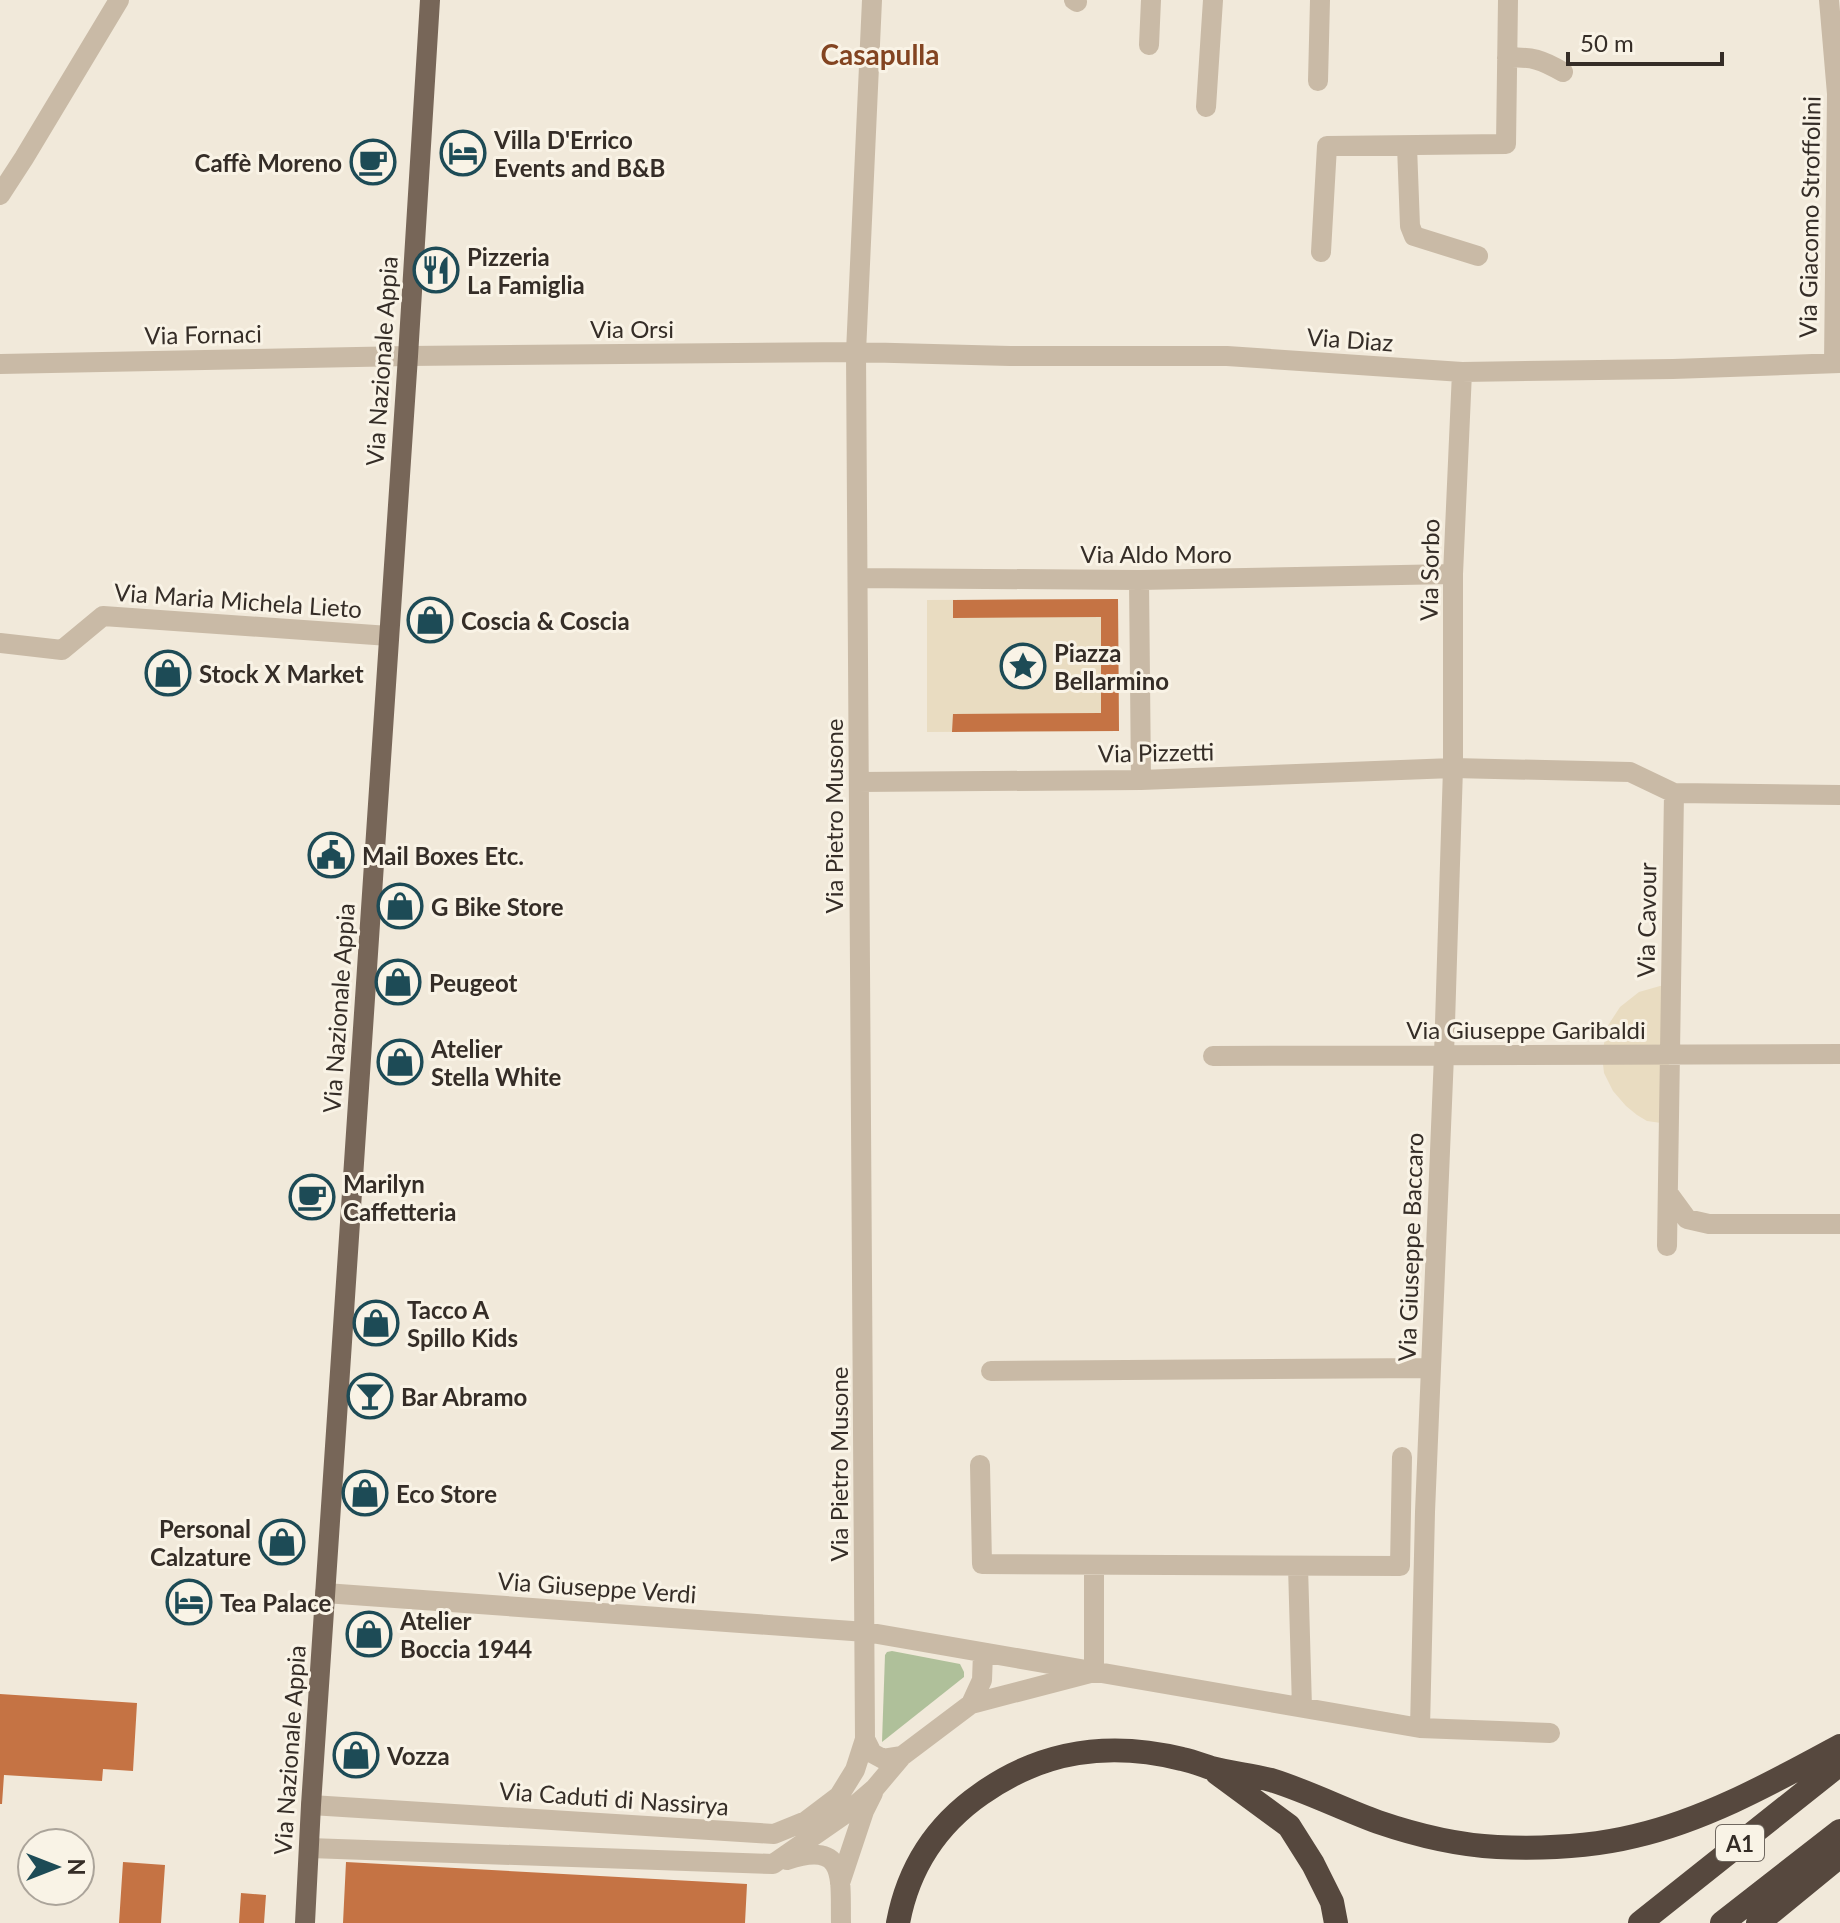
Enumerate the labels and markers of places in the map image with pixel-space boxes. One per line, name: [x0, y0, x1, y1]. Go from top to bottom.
place label: Villa D'Errico Events and B&B: [493, 125, 665, 182]
hotel icon: Villa D'Errico Events and B&B: [439, 129, 487, 177]
cafe icon: Caffè Moreno: [349, 138, 397, 186]
place label: Caffè Moreno: [195, 148, 342, 177]
place label: Pizzeria La Famiglia: [467, 242, 585, 299]
restaurant icon: Pizzeria La Famiglia: [412, 246, 460, 294]
shop icon: Coscia & Coscia: [406, 596, 454, 644]
place label: Coscia & Coscia: [461, 606, 630, 635]
place label: Piazza Bellarmino: [1054, 638, 1169, 695]
place icon: Piazza Bellarmino: [999, 642, 1047, 690]
shop icon: Stock X Market: [144, 649, 192, 697]
place label: Stock X Market: [199, 659, 364, 688]
public building icon: Mail Boxes Etc.: [307, 831, 355, 879]
place label: Mail Boxes Etc.: [362, 841, 524, 870]
shop icon: G Bike Store: [376, 882, 424, 930]
place label: G Bike Store: [431, 892, 564, 921]
shop icon: Peugeot: [374, 958, 422, 1006]
place label: Peugeot: [429, 968, 517, 997]
place label: Atelier Stella White: [430, 1034, 562, 1091]
shop icon: Atelier Stella White: [376, 1038, 424, 1086]
place label: Marilyn Caffetteria: [343, 1169, 456, 1226]
cafe icon: Marilyn Caffetteria: [288, 1173, 336, 1221]
place label: Tacco A Spillo Kids: [407, 1295, 518, 1352]
shop icon: Tacco A Spillo Kids: [352, 1299, 400, 1347]
bar icon: Bar Abramo: [346, 1372, 394, 1420]
place label: Bar Abramo: [401, 1382, 527, 1411]
shop icon: Eco Store: [341, 1469, 389, 1517]
place label: Eco Store: [396, 1479, 497, 1508]
place label: Personal Calzature: [150, 1514, 251, 1571]
shop icon: Personal Calzature: [258, 1518, 306, 1566]
hotel icon: Tea Palace: [165, 1578, 213, 1626]
place label: Tea Palace: [220, 1588, 331, 1617]
place label: Atelier Boccia 1944: [399, 1606, 532, 1663]
shop icon: Atelier Boccia 1944: [345, 1610, 393, 1658]
shop icon: Vozza: [332, 1731, 380, 1779]
place label: Vozza: [386, 1741, 450, 1770]

